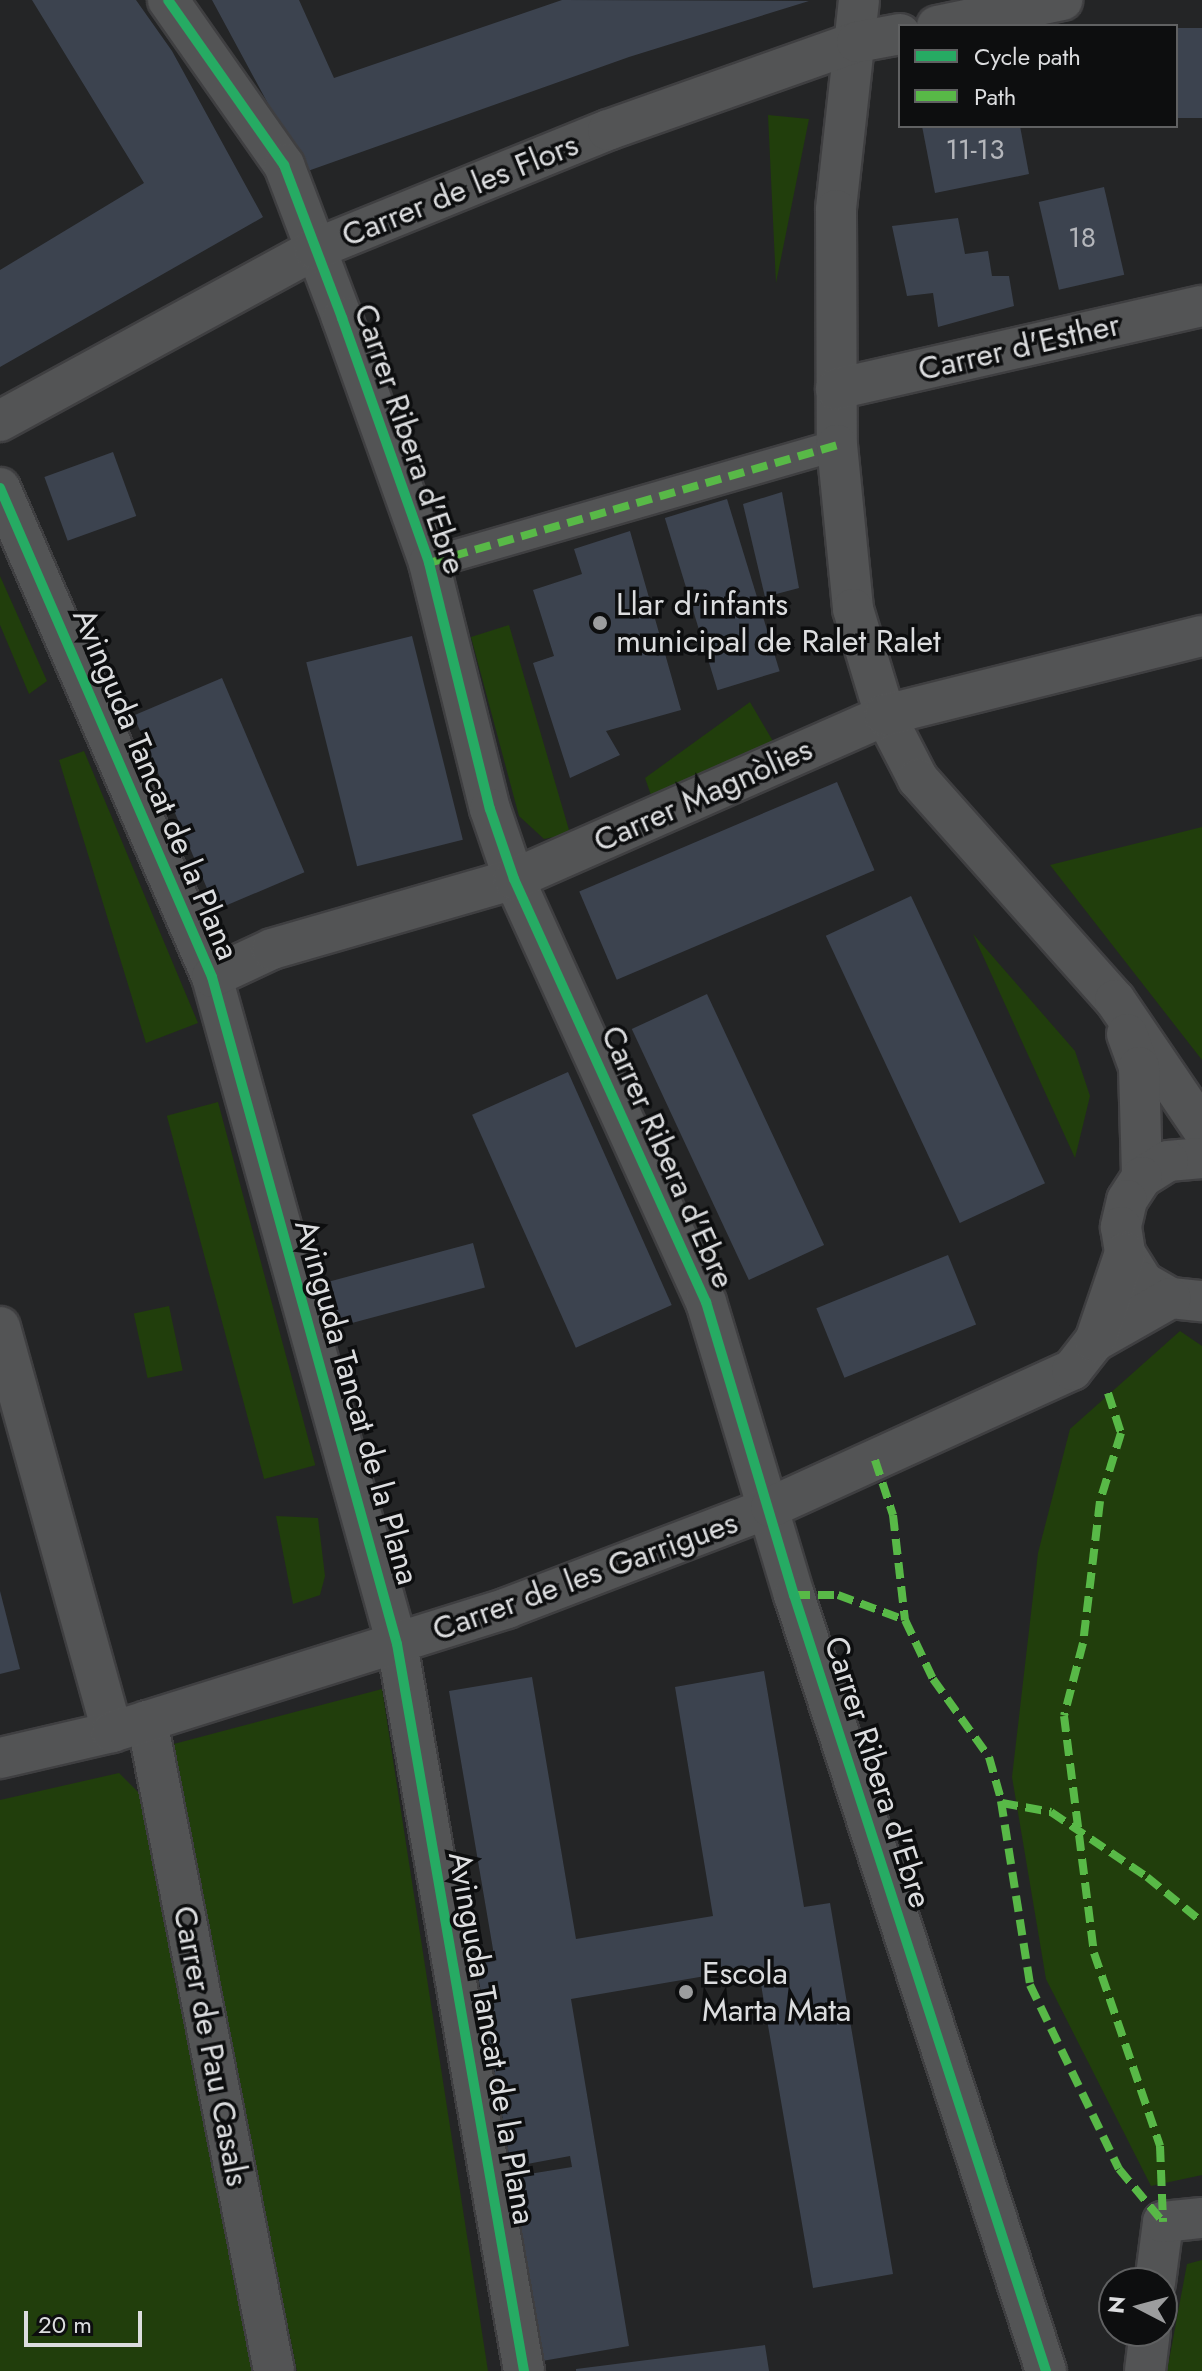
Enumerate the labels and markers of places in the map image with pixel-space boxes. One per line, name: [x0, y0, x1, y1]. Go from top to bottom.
place label: Llar d'infants municipal de Ralet Ralet: [616, 586, 941, 661]
marker: Llar d'infants municipal de Ralet Ralet: [591, 614, 609, 632]
place label: Escola Marta Mata: [702, 1955, 851, 2030]
marker: Escola Marta Mata: [677, 1983, 695, 2001]

